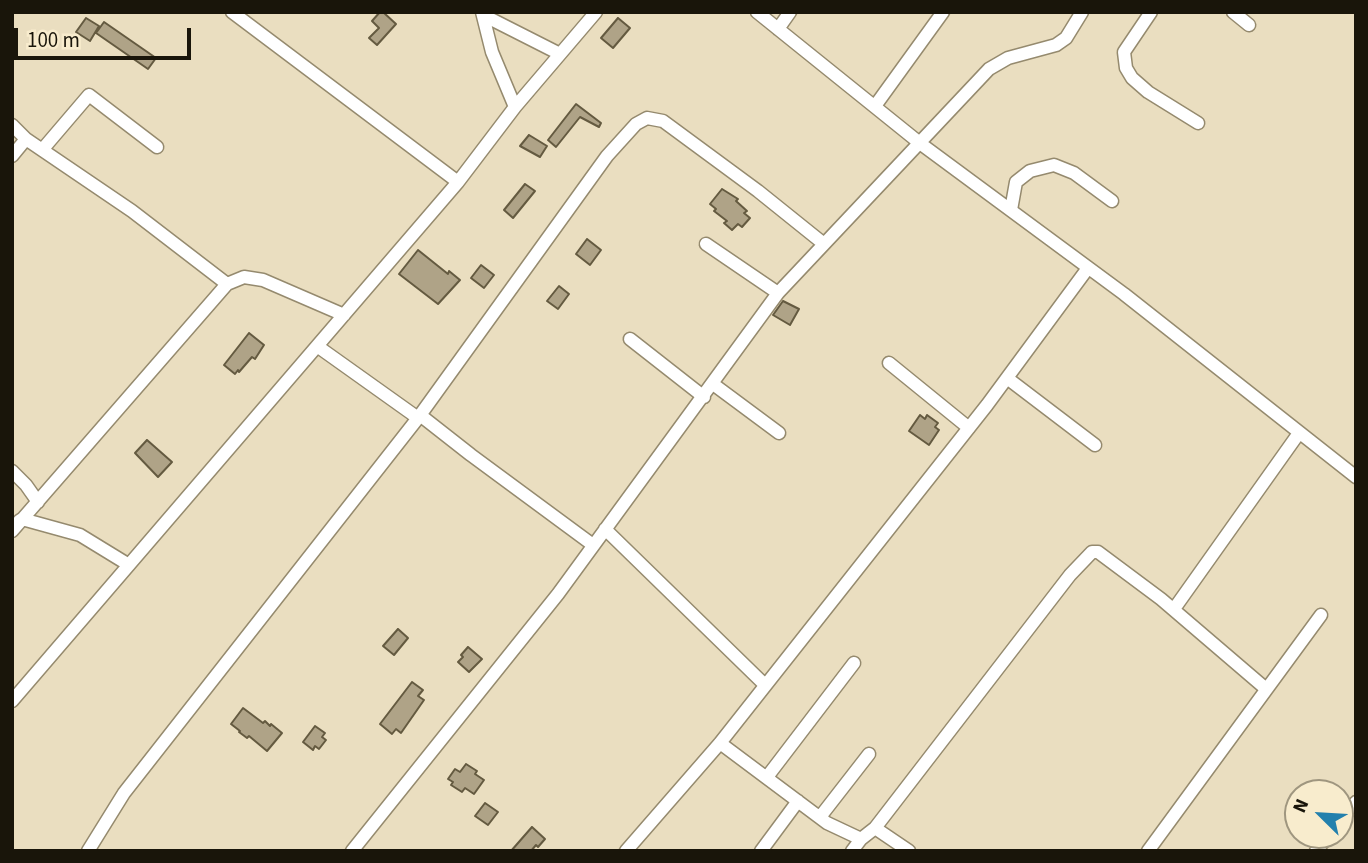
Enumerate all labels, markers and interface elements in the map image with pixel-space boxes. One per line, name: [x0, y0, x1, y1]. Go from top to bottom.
scale bar: [18, 14, 194, 58]
text: 100 m: [27, 25, 80, 55]
north arrow: [1284, 779, 1354, 849]
text: N: [1286, 795, 1316, 817]

